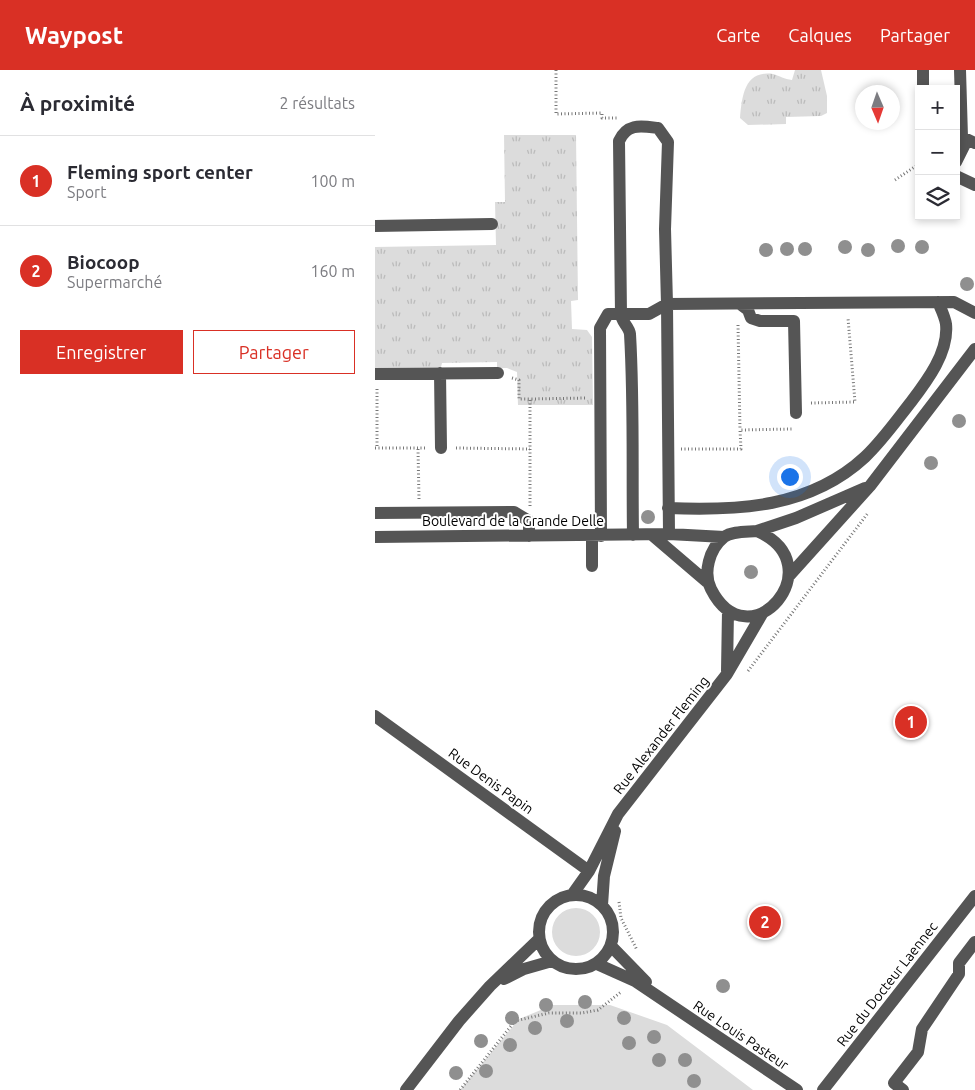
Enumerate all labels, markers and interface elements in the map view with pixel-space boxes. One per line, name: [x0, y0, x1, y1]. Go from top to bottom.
text: Waypost: [25, 22, 123, 49]
text: Carte: [716, 25, 760, 45]
text: Calques: [788, 25, 852, 45]
text: Partager: [880, 25, 950, 45]
north arrow: [855, 85, 900, 130]
map controls: [915, 85, 960, 220]
button: +: [915, 85, 960, 130]
text: À proximité: [20, 91, 135, 115]
text: 2 résultats: [279, 94, 355, 112]
button: −: [915, 130, 960, 175]
text: Fleming sport center: [67, 161, 253, 183]
text: 1: [31, 172, 41, 190]
text: 100 m: [310, 172, 355, 190]
button: layers: [915, 175, 960, 220]
text: Sport: [67, 183, 106, 201]
text: Biocoop: [67, 251, 140, 273]
text: 2: [31, 262, 41, 280]
text: 160 m: [310, 262, 355, 280]
text: Supermarché: [67, 273, 162, 291]
button: Enregistrer: [20, 330, 183, 374]
button: Partager: [193, 330, 355, 374]
your location: [777, 464, 803, 490]
street label: Boulevard de la Grande Delle: [422, 513, 604, 529]
street label: Rue Alexander Fleming: [610, 673, 712, 797]
pin: 1: [895, 703, 927, 741]
street label: Rue Denis Papin: [445, 745, 537, 817]
pin: 2: [749, 903, 781, 941]
street label: Rue du Docteur Laennec: [833, 918, 941, 1049]
street label: Rue Louis Pasteur: [690, 997, 792, 1073]

